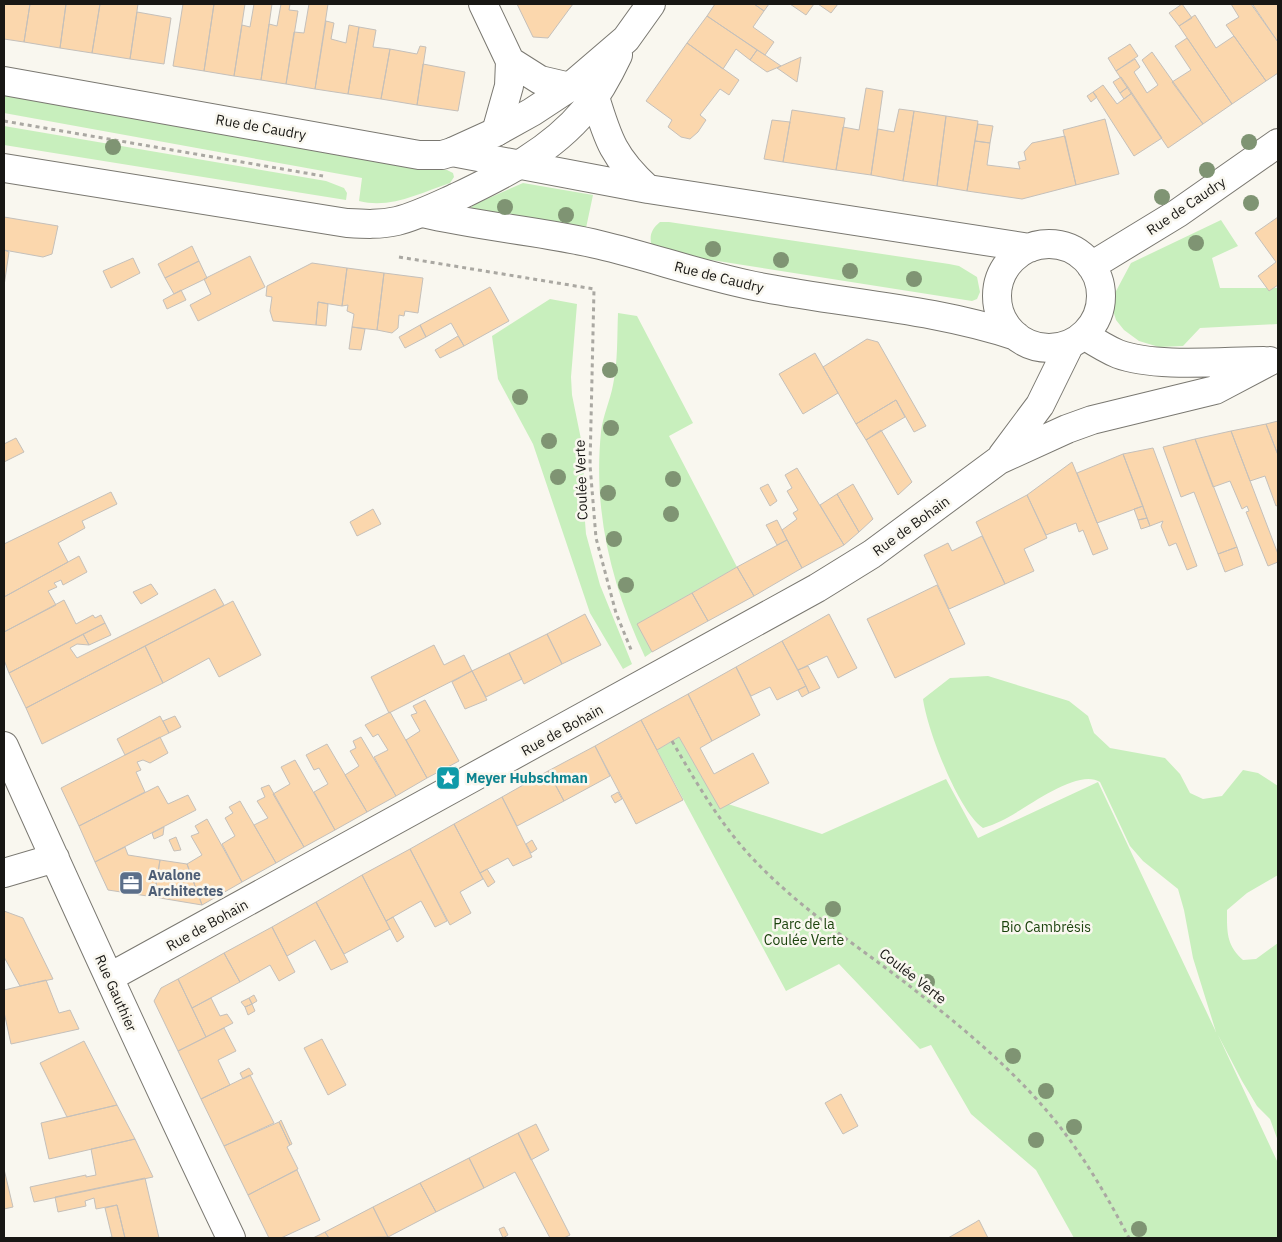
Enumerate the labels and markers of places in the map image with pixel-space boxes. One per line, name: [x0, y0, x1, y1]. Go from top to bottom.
place icon: Meyer Hubschman: [435, 765, 461, 791]
place label: Meyer Hubschman: [466, 769, 588, 787]
place label: Avalone Architectes: [148, 866, 223, 900]
office icon: Avalone Architectes: [118, 870, 144, 896]

